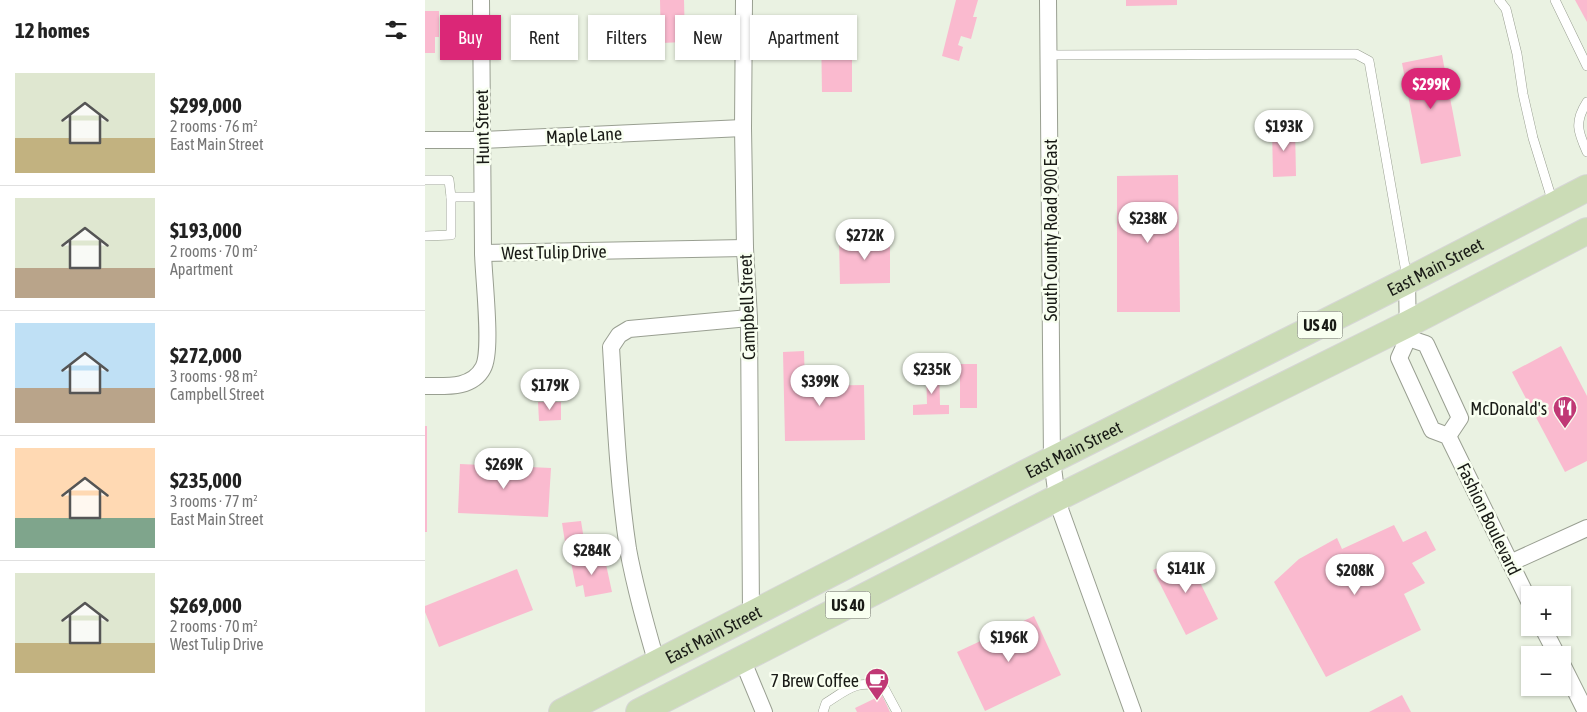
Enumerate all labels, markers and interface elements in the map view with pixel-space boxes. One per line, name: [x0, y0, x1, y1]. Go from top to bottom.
chip: Buy: [440, 15, 501, 60]
chip: Rent: [511, 15, 578, 60]
chip: Filters: [588, 15, 665, 60]
chip: New: [675, 15, 740, 60]
chip: Apartment: [750, 15, 857, 60]
icon: filters: [382, 16, 410, 44]
text: 12 homes: [15, 18, 90, 42]
pin: $299K: [1396, 68, 1466, 110]
text: $299K: [1412, 75, 1450, 93]
street label: Hunt Street: [471, 89, 493, 165]
icon: home: [55, 93, 115, 153]
text: $299,000: [170, 93, 242, 117]
pin: $193K: [1249, 110, 1319, 152]
text: 2 rooms · 76 m²: [170, 117, 258, 135]
text: $193K: [1265, 117, 1303, 135]
street label: Maple Lane: [545, 123, 623, 147]
text: East Main Street: [170, 135, 264, 153]
street label: South County Road 900 East: [1040, 139, 1061, 321]
pin: $238K: [1113, 202, 1183, 244]
text: $238K: [1129, 209, 1167, 227]
icon: home: [55, 218, 115, 278]
text: $193,000: [170, 218, 242, 242]
pin: $272K: [830, 218, 900, 261]
text: $272K: [846, 226, 884, 244]
street label: East Main Street: [1383, 233, 1487, 300]
street label: West Tulip Drive: [501, 241, 607, 263]
text: 2 rooms · 70 m²: [170, 242, 258, 260]
street label: Campbell Street: [735, 254, 759, 360]
text: Apartment: [170, 260, 233, 278]
road number: US 40: [1297, 312, 1343, 338]
icon: home: [55, 343, 115, 403]
text: $272,000: [170, 343, 242, 367]
pin: $235K: [897, 352, 967, 395]
text: $235K: [913, 360, 951, 378]
pin: $399K: [785, 364, 855, 407]
text: 3 rooms · 98 m²: [170, 367, 258, 385]
pin: $179K: [515, 368, 585, 411]
text: $399K: [801, 372, 839, 390]
text: $179K: [531, 376, 569, 394]
text: Campbell Street: [170, 385, 264, 403]
restaurant icon: McDonald's: [1552, 395, 1578, 429]
place label: McDonald's: [1470, 398, 1547, 419]
street label: East Main Street: [1022, 416, 1125, 482]
pin: $269K: [469, 448, 539, 490]
text: $269K: [485, 455, 523, 473]
street label: Fashion Boulevard: [1453, 460, 1525, 578]
icon: home: [55, 468, 115, 528]
text: $235,000: [170, 468, 242, 492]
text: 3 rooms · 77 m²: [170, 492, 258, 510]
text: East Main Street: [170, 510, 264, 528]
pin: $284K: [557, 534, 627, 576]
text: $284K: [573, 541, 611, 559]
pin: $141K: [1151, 552, 1221, 594]
pin: $208K: [1320, 554, 1390, 596]
text: $141K: [1167, 559, 1205, 577]
text: $208K: [1336, 561, 1374, 579]
map controls: [1521, 586, 1571, 696]
button: +: [1521, 586, 1571, 636]
road number: US 40: [825, 592, 871, 618]
icon: home: [55, 593, 115, 653]
text: $269,000: [170, 593, 242, 617]
street label: East Main Street: [661, 601, 765, 668]
text: 2 rooms · 70 m²: [170, 617, 258, 635]
pin: $196K: [974, 620, 1044, 663]
text: $196K: [990, 628, 1028, 646]
text: West Tulip Drive: [170, 635, 264, 653]
button: −: [1521, 646, 1571, 696]
cafe icon: 7 Brew Coffee: [864, 667, 890, 701]
place label: 7 Brew Coffee: [770, 670, 859, 691]

